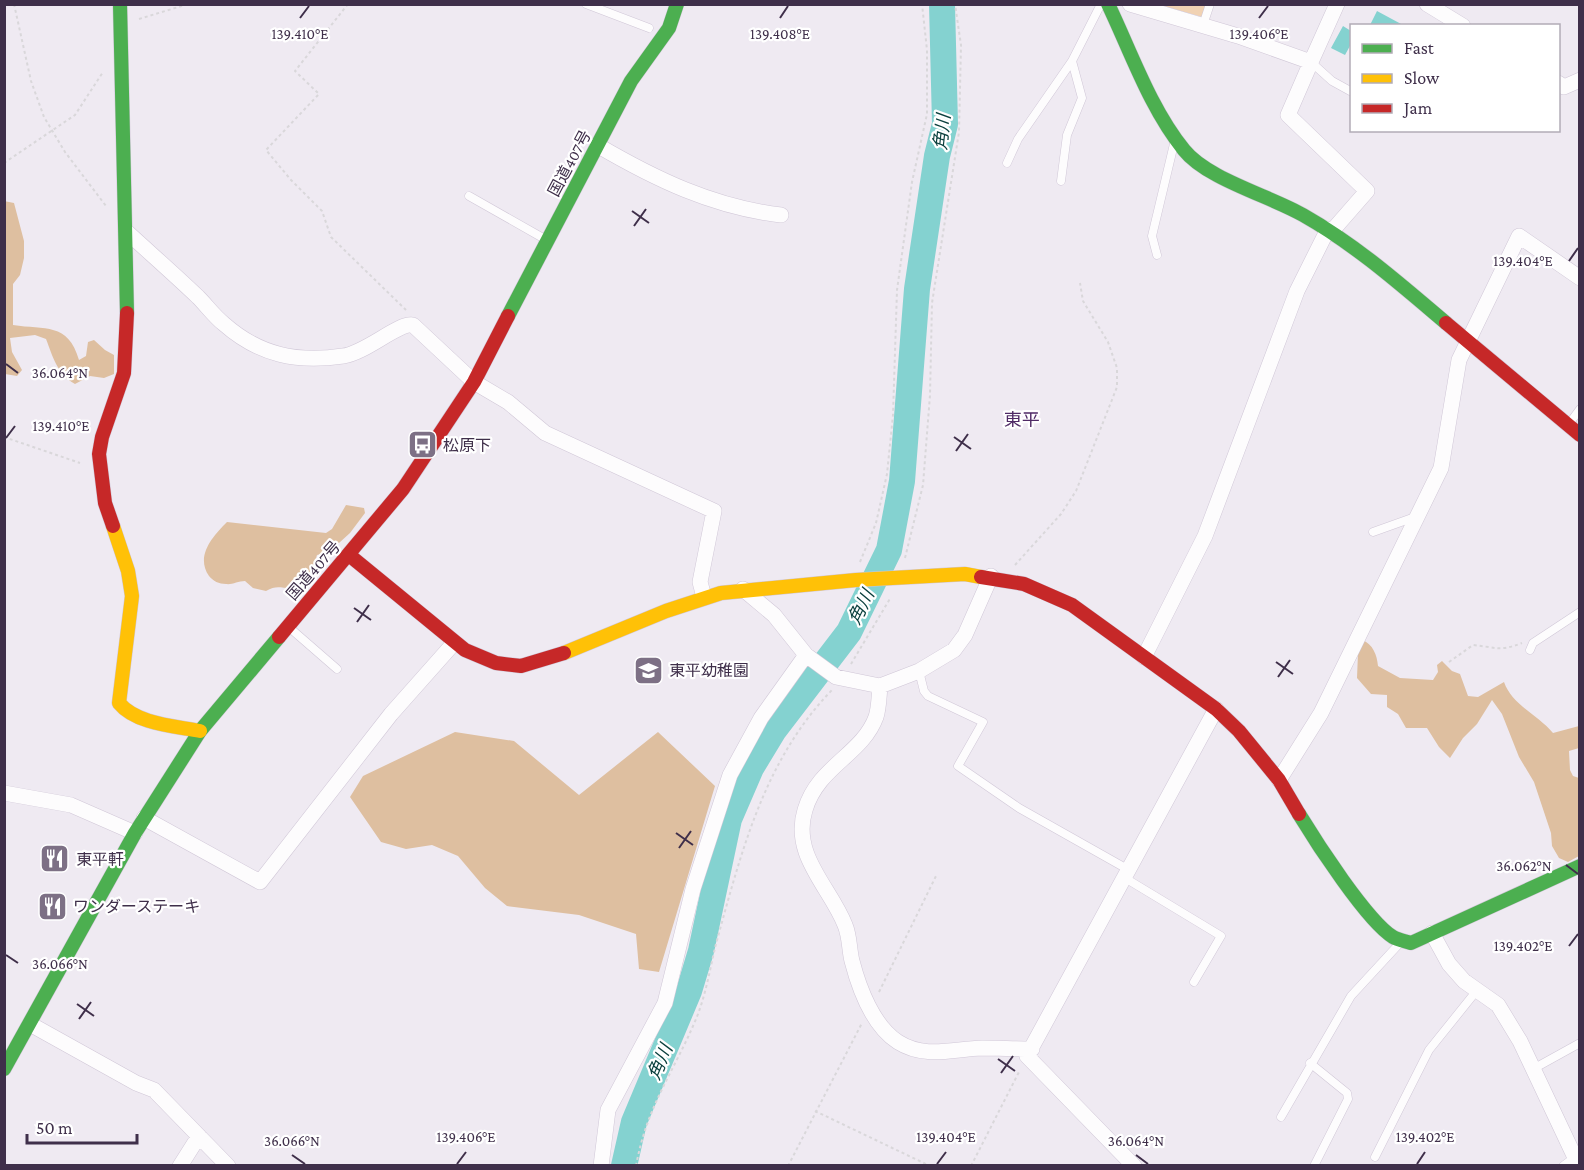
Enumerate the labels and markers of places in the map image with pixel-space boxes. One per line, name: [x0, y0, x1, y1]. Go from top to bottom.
bus stop icon: 松原下: [406, 429, 438, 461]
place label: 松原下: [443, 437, 491, 454]
school or university icon: 東平幼稚園: [632, 654, 664, 686]
place label: 東平幼稚園: [669, 662, 749, 679]
restaurant icon: 東平軒: [39, 843, 71, 875]
place label: 東平軒: [76, 851, 124, 868]
restaurant icon: ワンダーステーキ: [36, 890, 68, 922]
place label: ワンダーステーキ: [73, 898, 200, 915]

